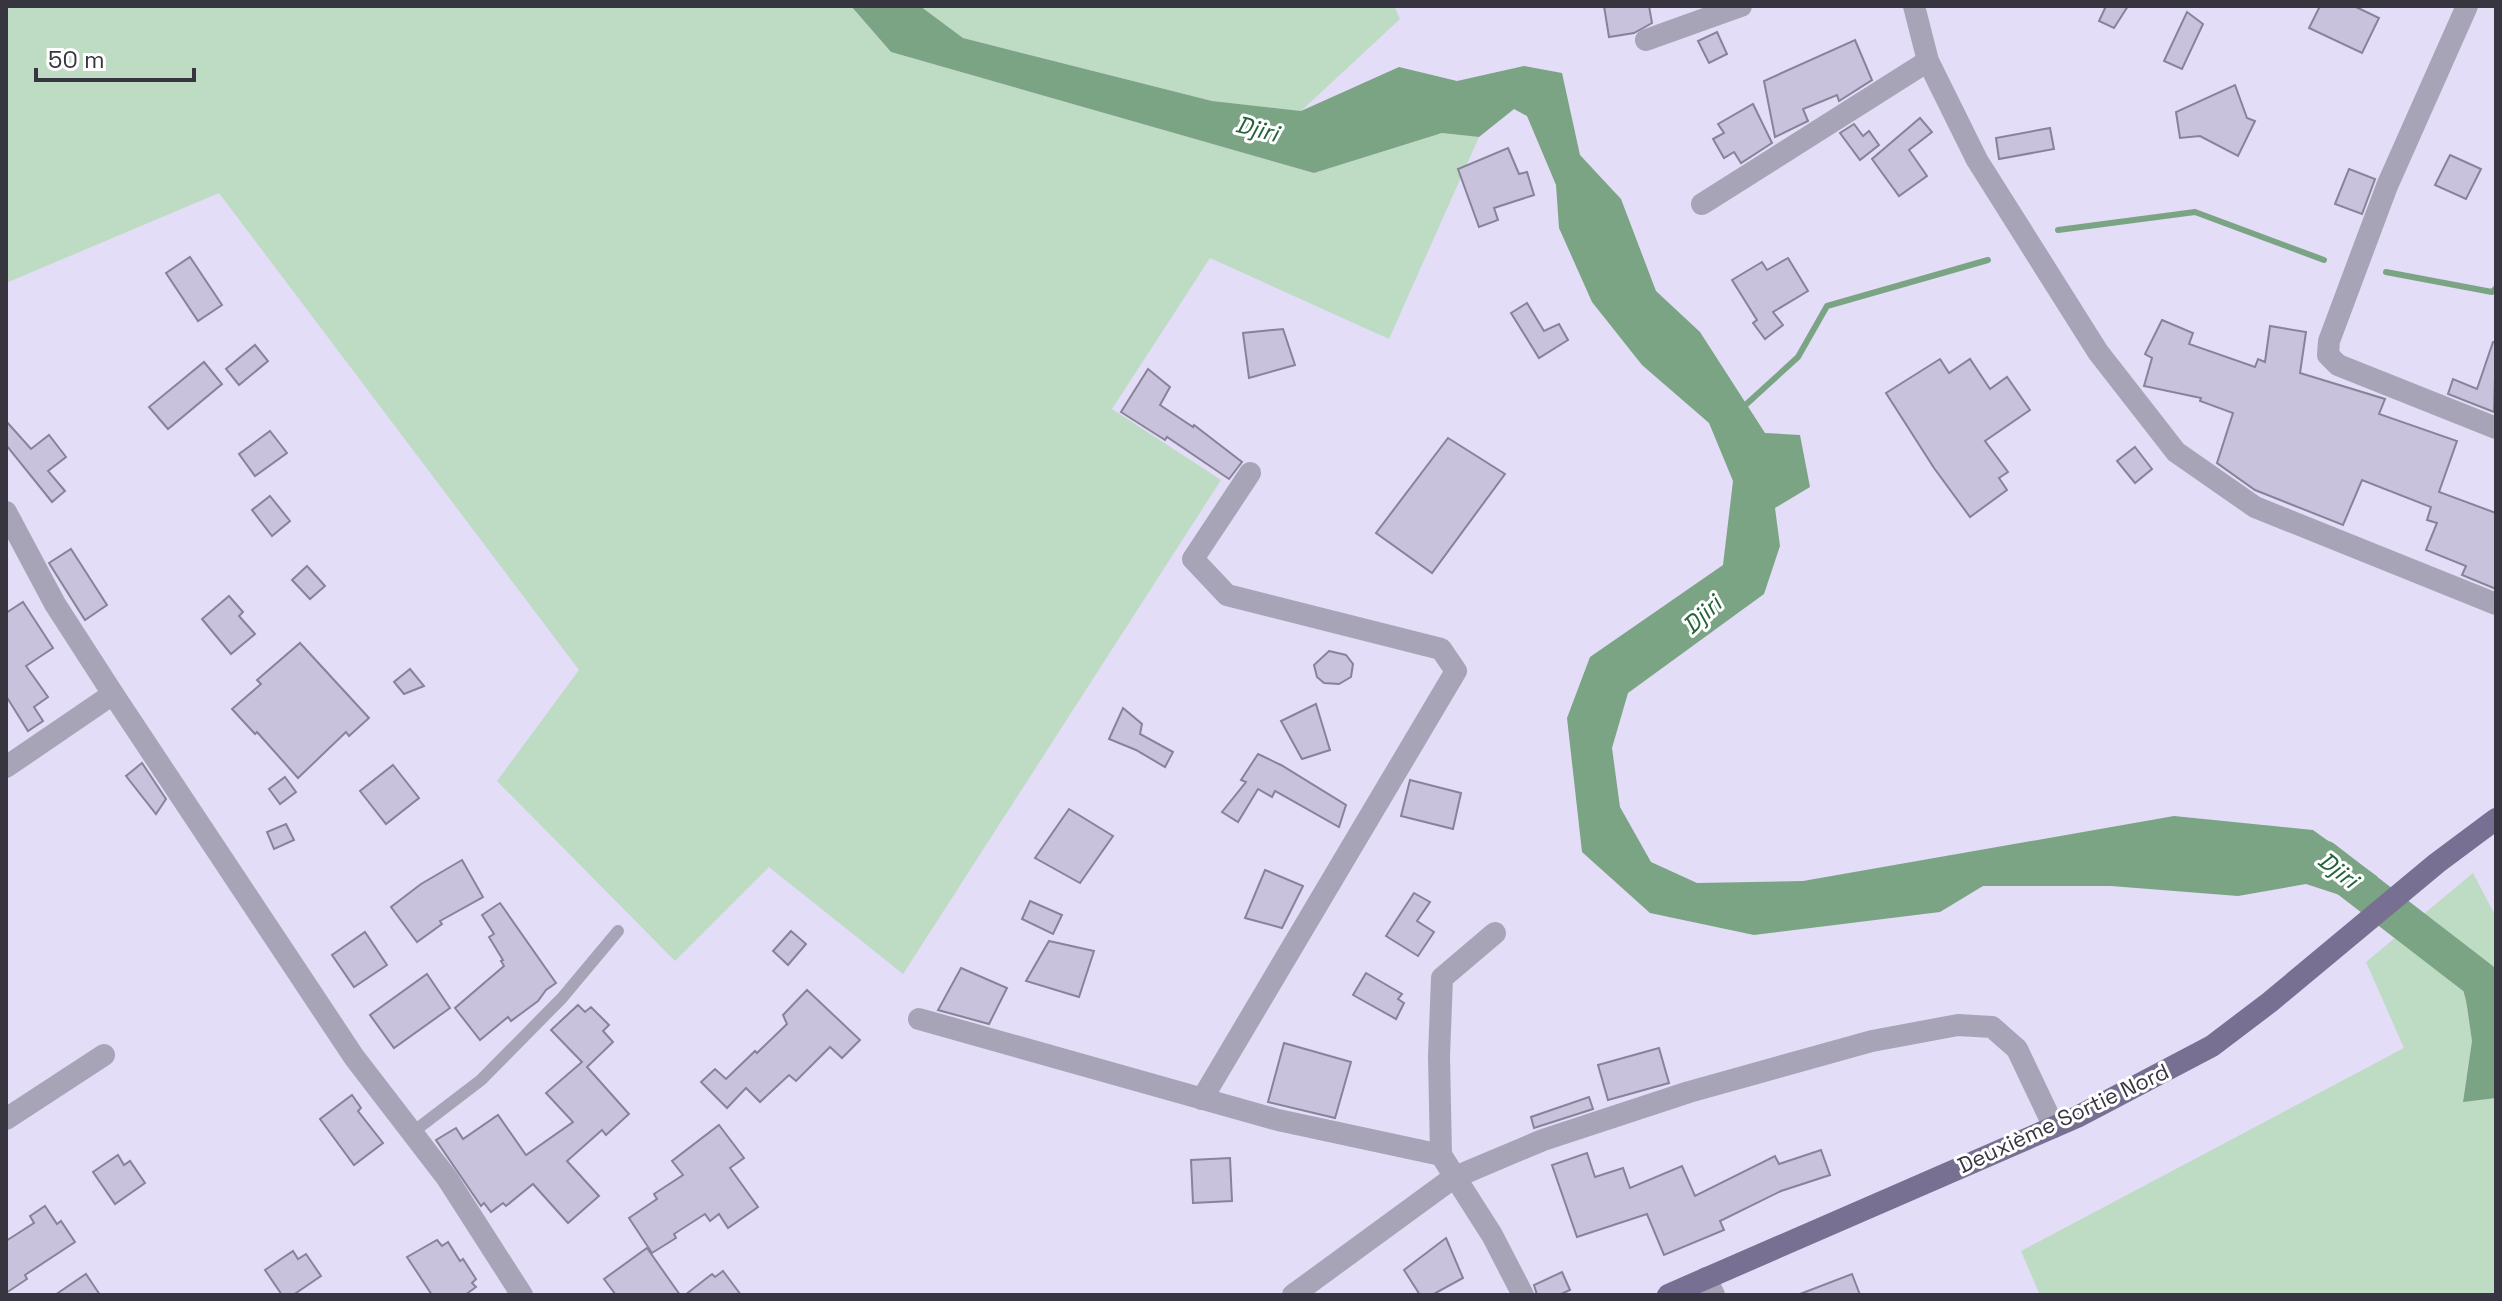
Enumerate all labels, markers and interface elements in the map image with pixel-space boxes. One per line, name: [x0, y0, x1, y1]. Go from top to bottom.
scale bar: [36, 32, 194, 82]
text: 50 m: [48, 44, 105, 75]
water label: Djiri: [1233, 108, 1285, 149]
water label: Djiri: [1675, 587, 1730, 641]
water label: Djiri: [2312, 844, 2367, 897]
street label: Deuxième Sortie Nord: [1953, 1057, 2173, 1179]

